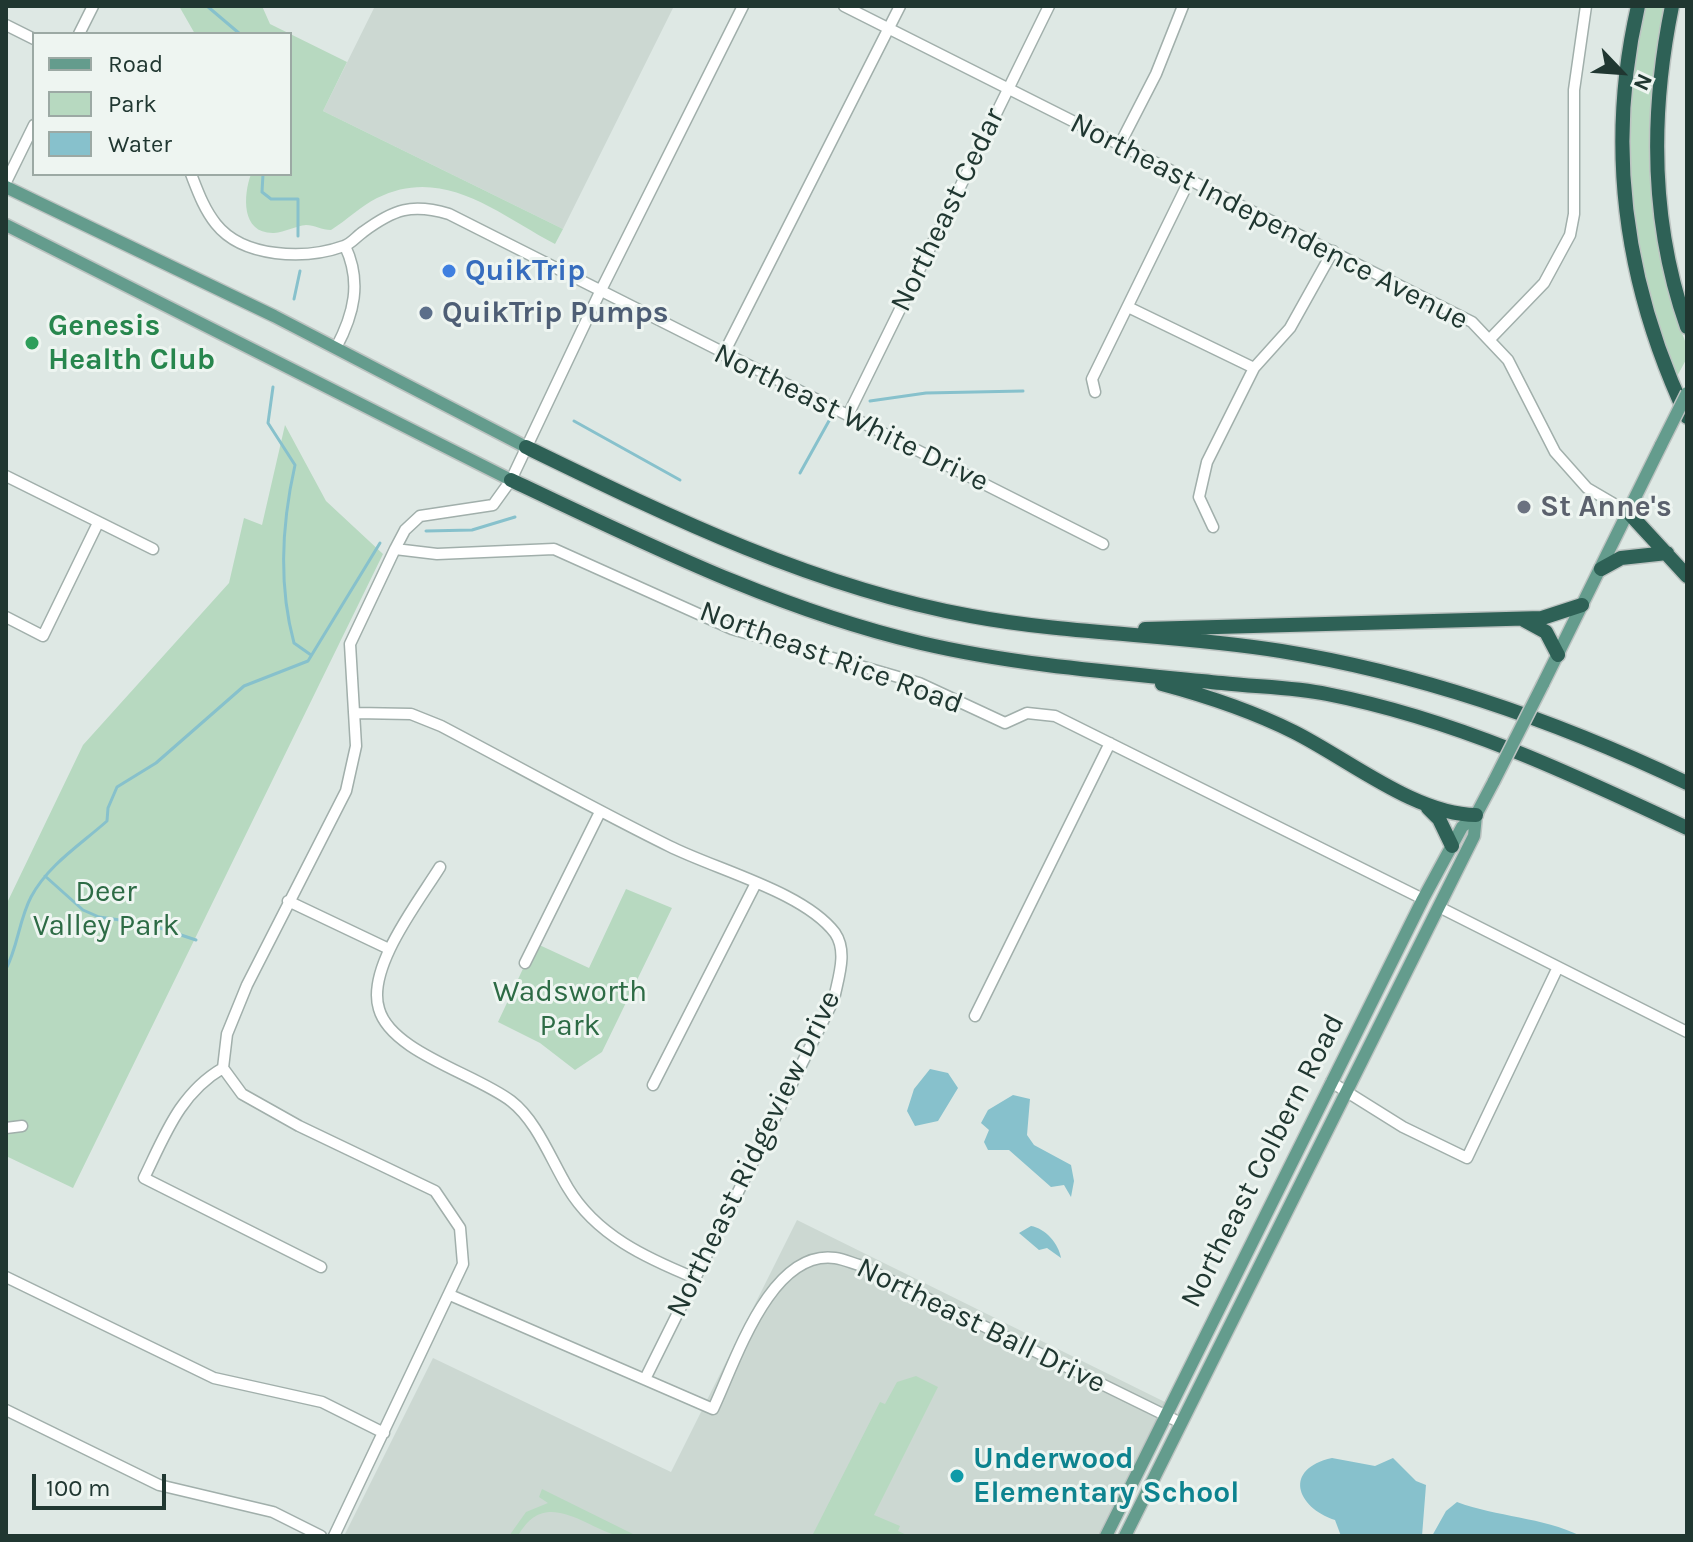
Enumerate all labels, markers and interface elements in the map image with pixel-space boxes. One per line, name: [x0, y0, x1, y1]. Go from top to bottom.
legend: [32, 32, 292, 176]
north arrow: [1581, 32, 1661, 112]
text: Road: [108, 50, 163, 78]
text: N: [1628, 69, 1658, 95]
text: Park: [108, 90, 157, 118]
street label: Northeast Cedar: [883, 102, 1013, 318]
street label: Northeast Independence Avenue: [1064, 106, 1474, 338]
text: Water: [108, 130, 172, 158]
place label: QuikTrip: [465, 253, 585, 289]
marker: QuikTrip: [440, 262, 458, 280]
place label: QuikTrip Pumps: [442, 295, 669, 331]
marker: QuikTrip Pumps: [417, 304, 435, 322]
place label: Genesis Health Club: [48, 308, 215, 378]
marker: Genesis Health Club: [23, 334, 41, 352]
street label: Northeast White Drive: [708, 336, 994, 500]
place label: St Anne's: [1540, 489, 1672, 525]
marker: St Anne's: [1515, 498, 1533, 516]
street label: Northeast Rice Road: [694, 594, 968, 722]
park label: Deer Valley Park: [33, 874, 179, 944]
park label: Wadsworth Park: [493, 974, 647, 1044]
street label: Northeast Ridgeview Drive: [659, 985, 849, 1323]
street label: Northeast Colbern Road: [1173, 1008, 1353, 1314]
street label: Northeast Ball Drive: [851, 1250, 1111, 1402]
place label: Underwood Elementary School: [973, 1441, 1239, 1512]
scale bar: [36, 1458, 170, 1508]
marker: Underwood Elementary School: [948, 1467, 966, 1485]
text: 100 m: [46, 1474, 111, 1502]

